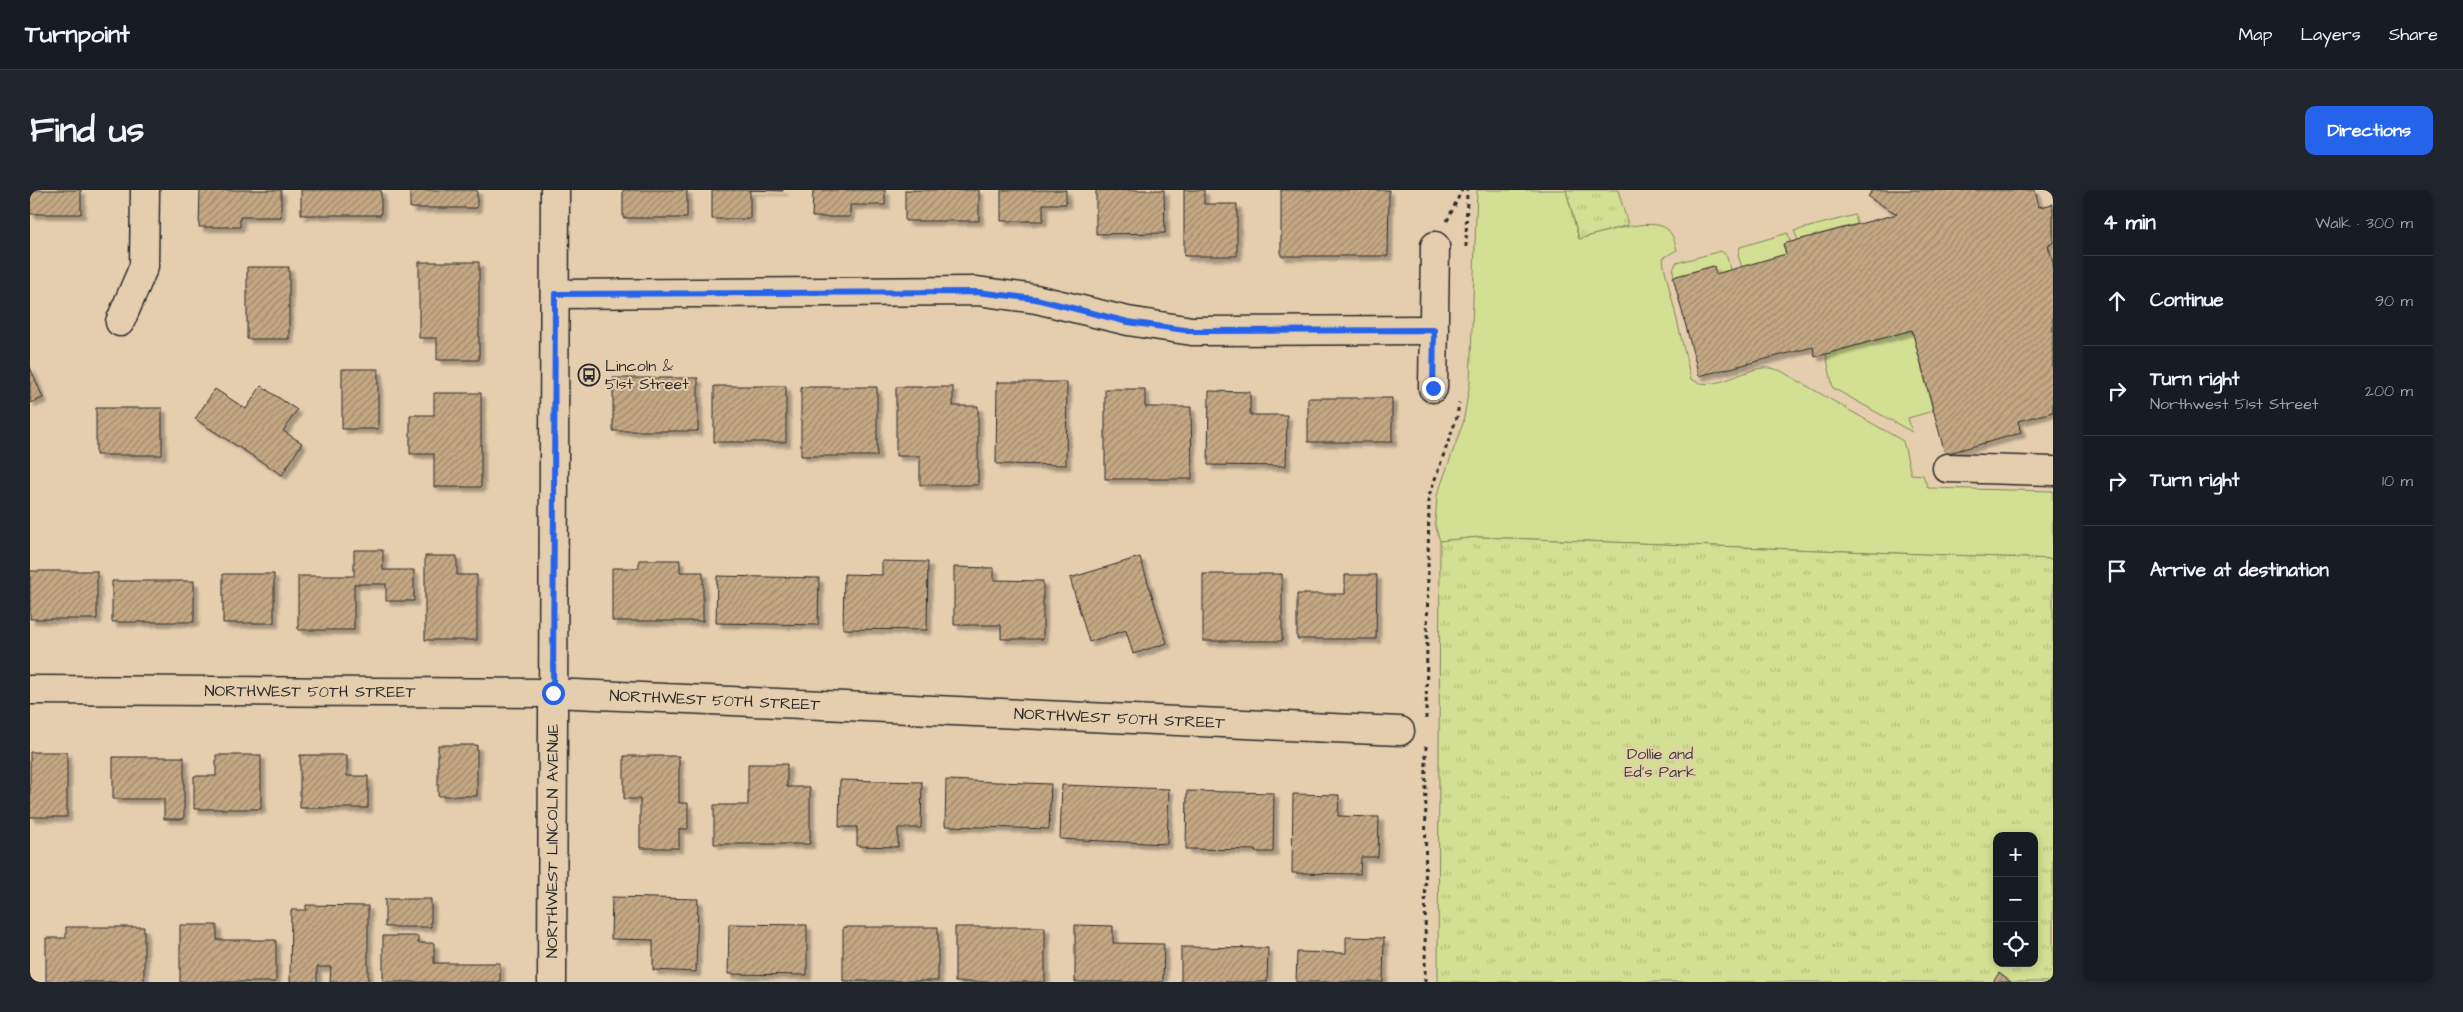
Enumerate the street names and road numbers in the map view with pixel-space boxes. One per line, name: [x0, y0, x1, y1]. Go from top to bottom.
street label: NORTHWEST 50TH STREET: [204, 680, 416, 703]
street label: NORTHWEST 50TH STREET: [609, 685, 821, 716]
street label: NORTHWEST 50TH STREET: [1014, 703, 1225, 734]
street label: NORTHWEST LINCOLN AVENUE: [541, 723, 564, 958]

